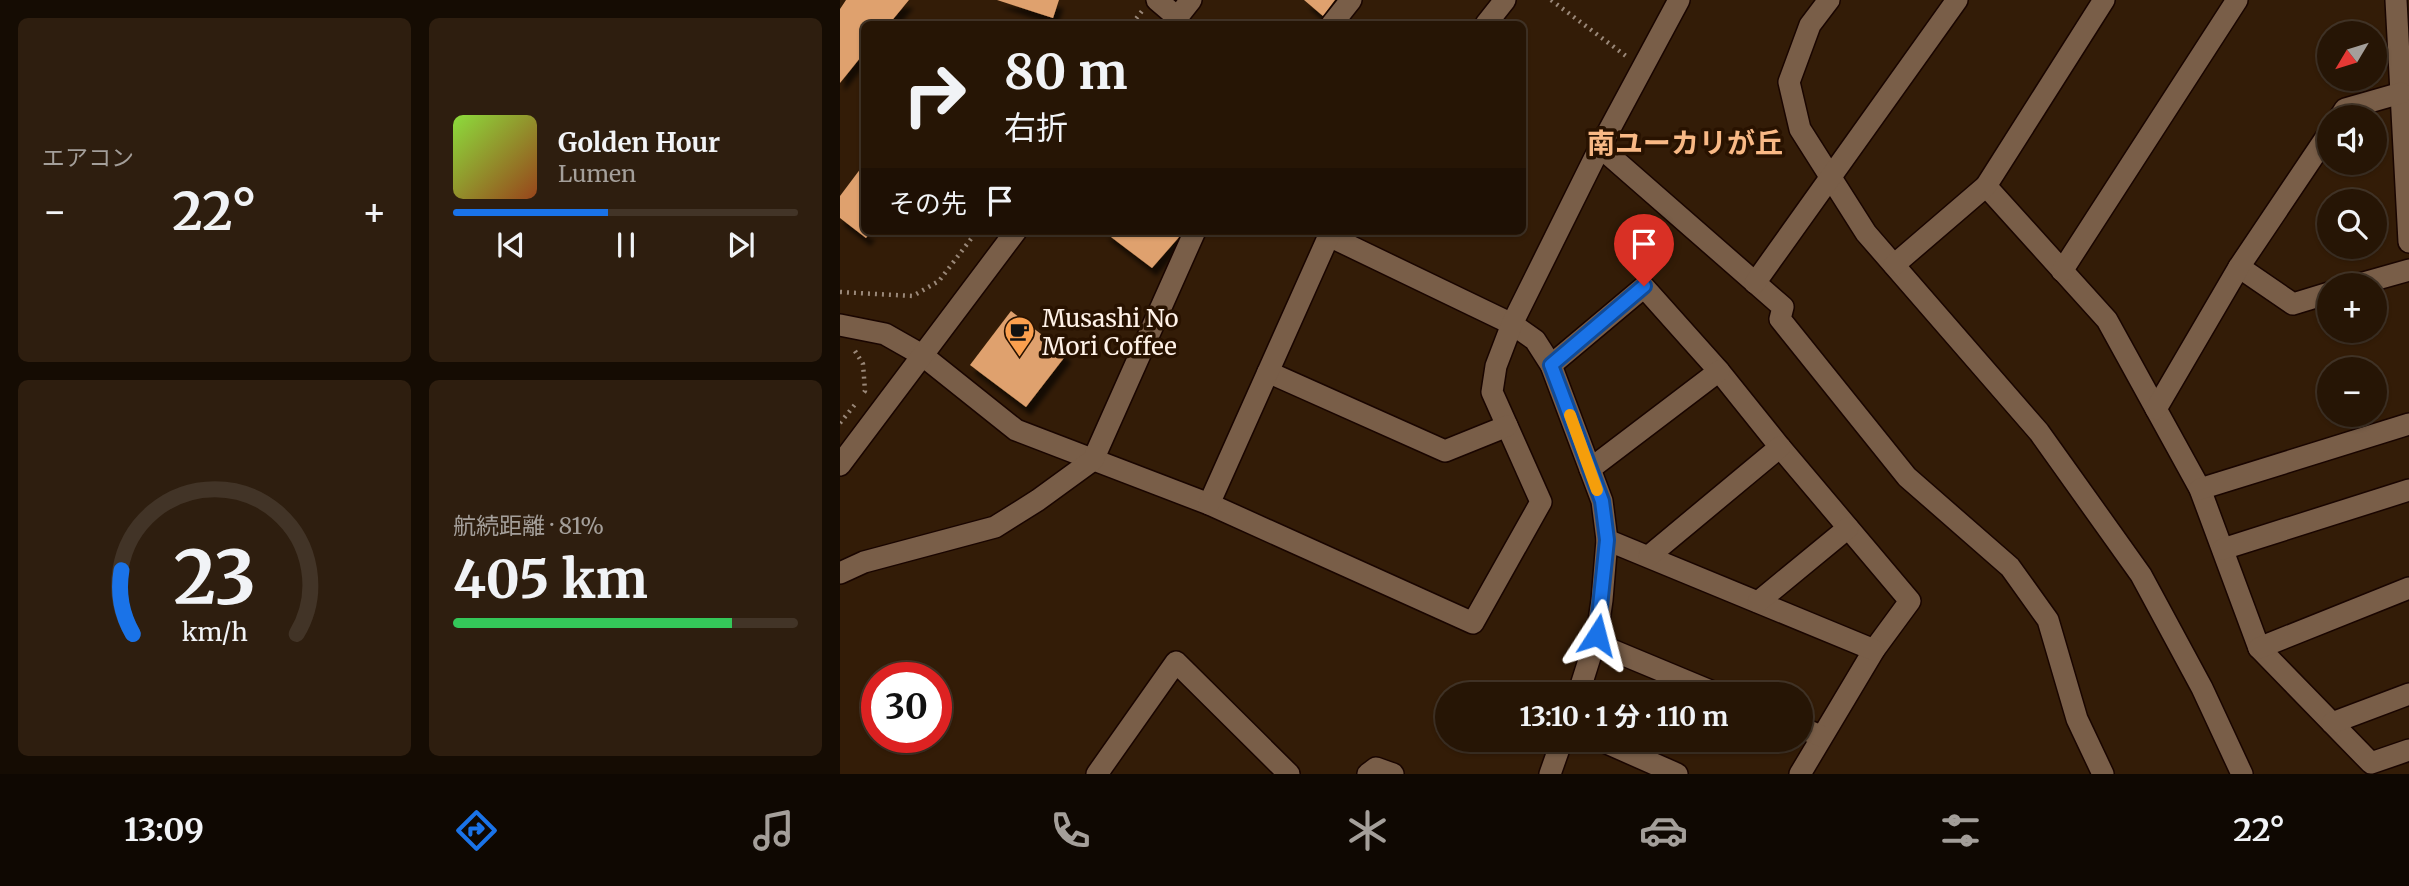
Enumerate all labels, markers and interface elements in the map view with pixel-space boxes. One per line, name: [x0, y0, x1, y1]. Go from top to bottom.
north arrow: [2317, 21, 2387, 91]
map controls: [2317, 21, 2387, 427]
text: 80 m: [1004, 41, 1127, 102]
icon: right: [889, 49, 980, 140]
button: sound: [2317, 105, 2387, 175]
text: 右折: [1004, 108, 1068, 148]
district label: 南ユーカリが丘: [1587, 125, 1783, 161]
text: Golden Hour: [558, 126, 720, 159]
text: エアコン: [42, 143, 134, 172]
text: Lumen: [558, 159, 636, 188]
text: 22°: [172, 179, 257, 244]
icon: arrive: [981, 182, 1019, 220]
text: その先: [889, 187, 967, 220]
text: −: [42, 188, 67, 235]
text: +: [362, 188, 387, 235]
button: search: [2317, 189, 2387, 259]
pin: [1614, 214, 1674, 286]
icon: arrive: [1625, 225, 1663, 263]
icon: previous: [492, 226, 530, 264]
icon: pause: [607, 226, 645, 264]
icon: next: [722, 226, 760, 264]
button: +: [2317, 273, 2387, 343]
place label: Musashi No Mori Coffee: [1042, 303, 1178, 362]
cafe icon: Musashi No Mori Coffee: [1002, 315, 1036, 359]
button: −: [2317, 357, 2387, 427]
text: 航続距離 · 81%: [453, 511, 604, 540]
text: 23: [173, 532, 256, 624]
text: 405 km: [453, 547, 648, 612]
position arrow: [1560, 598, 1634, 672]
text: km/h: [181, 616, 248, 648]
speed limit sign: 30: [861, 662, 952, 753]
text: 13:10 · 1 分 · 110 m: [1520, 700, 1728, 733]
icon: directions: [452, 806, 501, 855]
icon: music: [749, 806, 798, 855]
icon: phone: [1046, 806, 1095, 855]
icon: climate: [1343, 806, 1392, 855]
icon: car: [1639, 806, 1688, 855]
icon: filters: [1936, 806, 1985, 855]
text: 13:09: [124, 810, 204, 850]
text: 22°: [2233, 810, 2285, 850]

